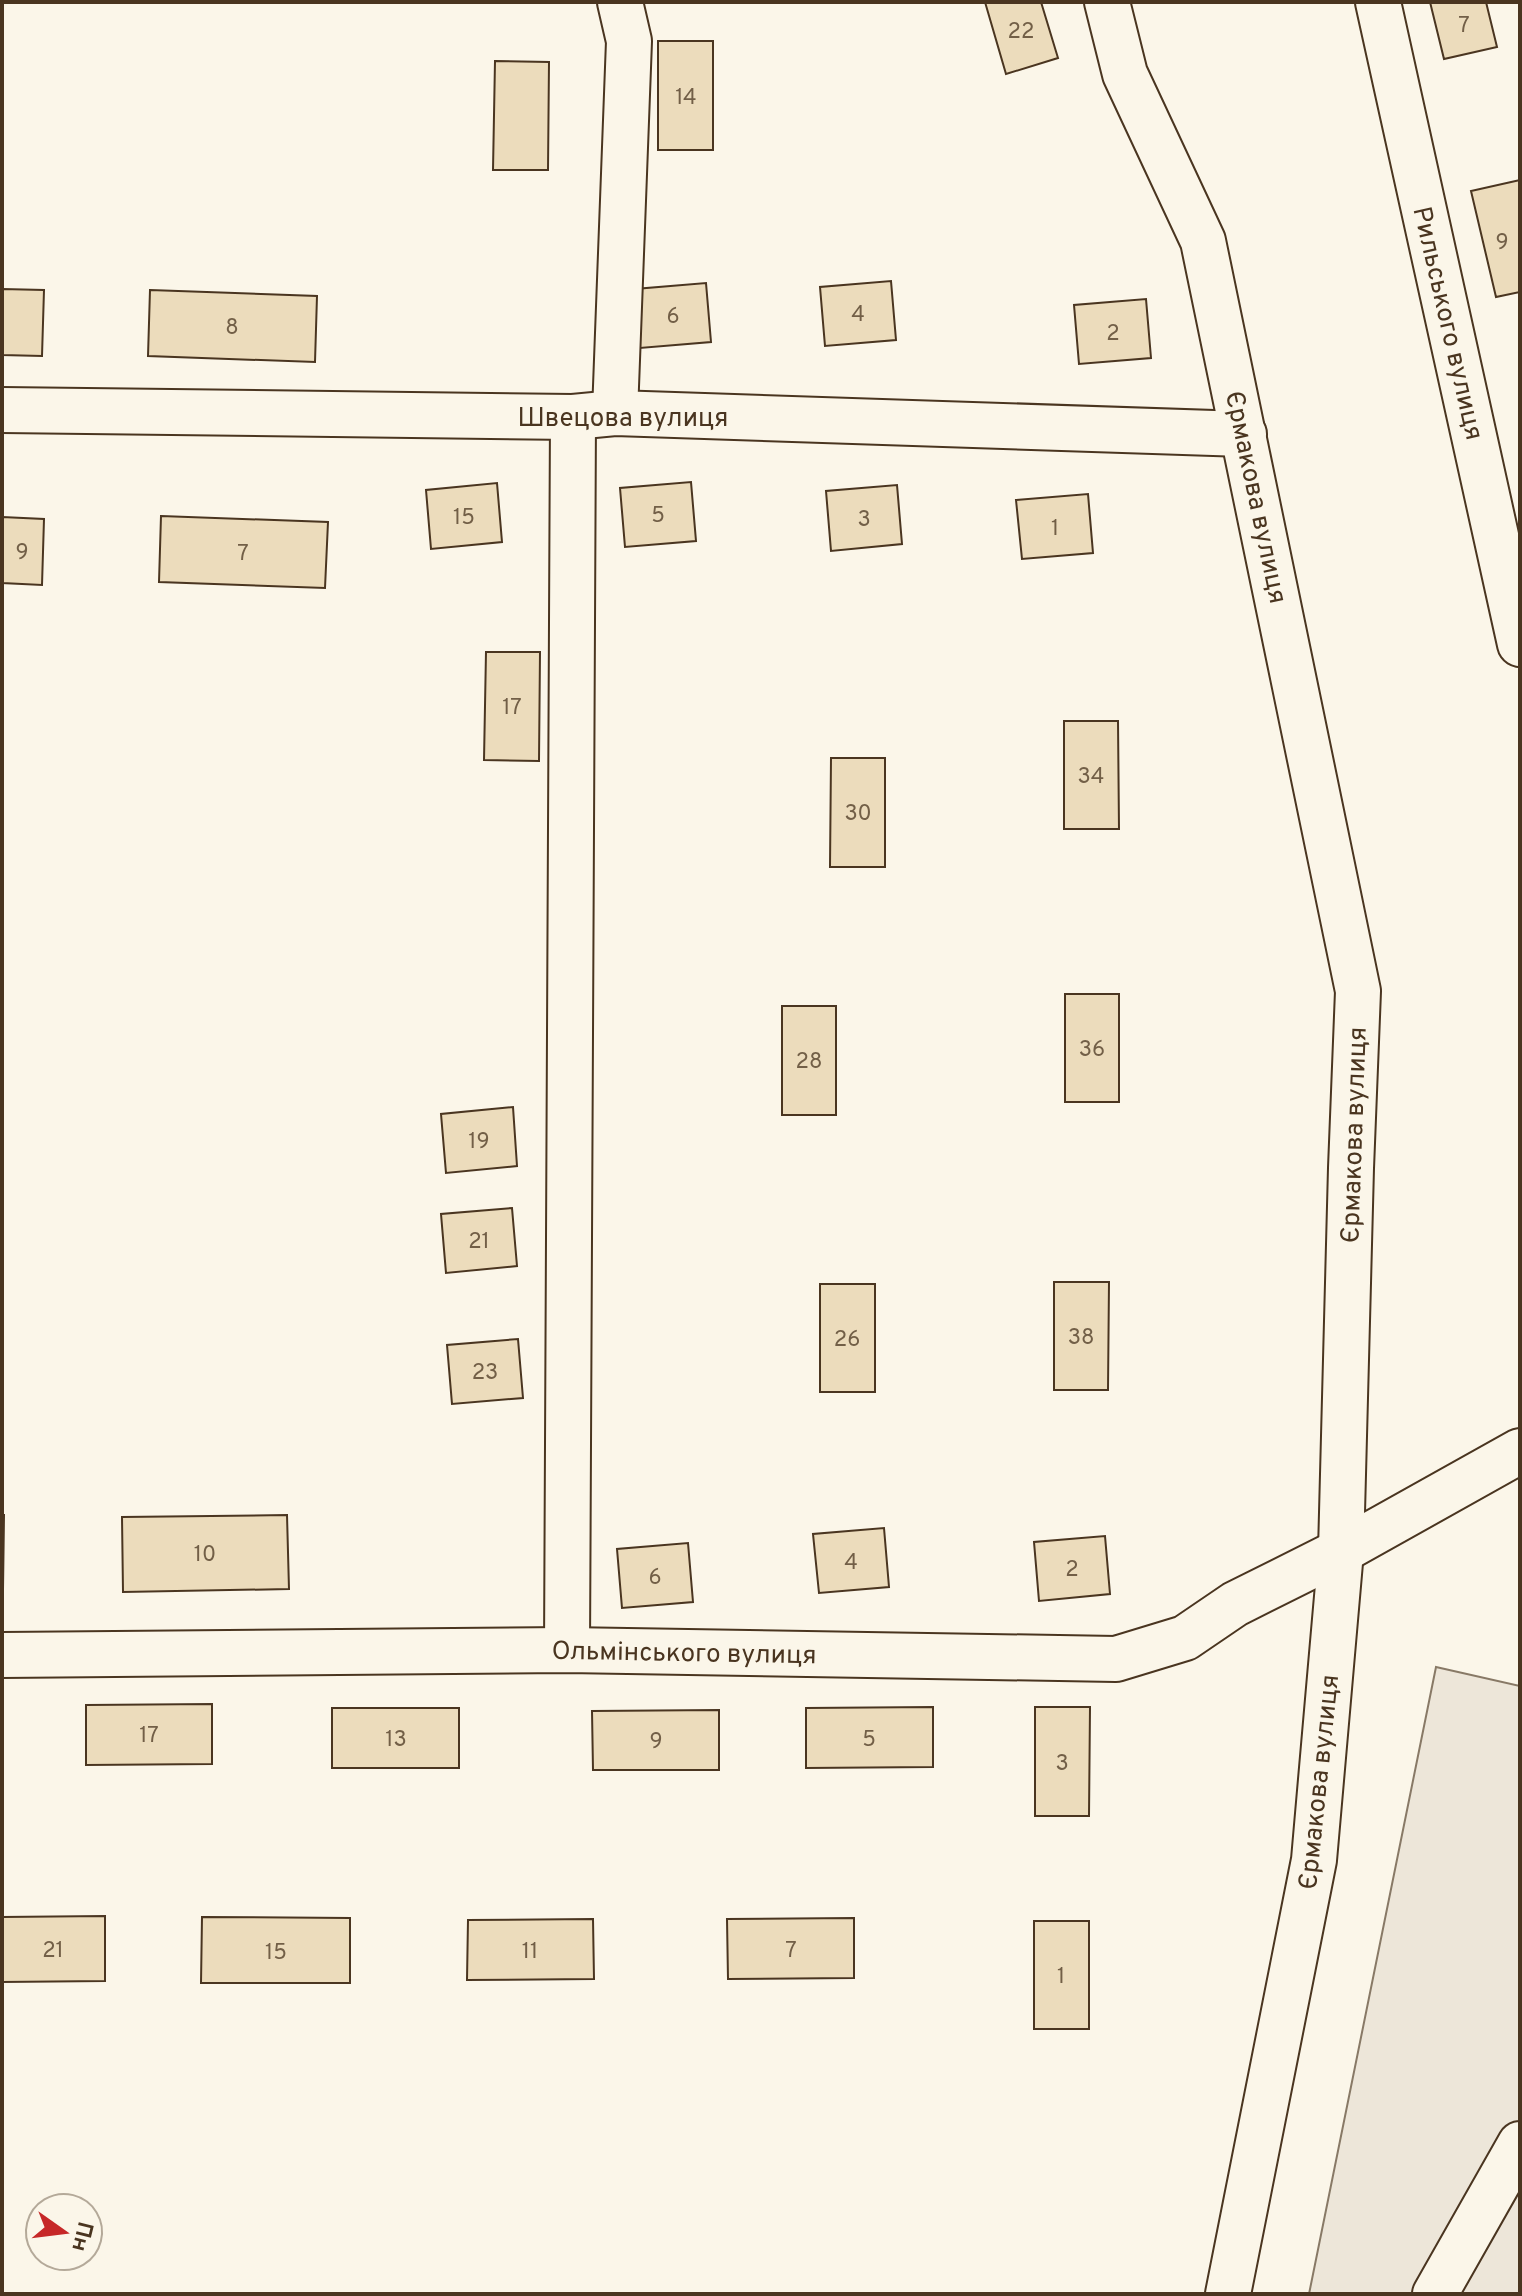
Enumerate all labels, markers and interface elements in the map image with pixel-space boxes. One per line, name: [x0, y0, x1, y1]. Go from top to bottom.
house number: 7: [1458, 13, 1470, 40]
house number: 22: [1008, 19, 1034, 46]
house number: 14: [675, 85, 697, 112]
street label: Рильського вулиця: [1404, 204, 1490, 444]
house number: 9: [1495, 230, 1509, 257]
house number: 4: [851, 302, 865, 329]
house number: 6: [666, 304, 680, 331]
house number: 8: [225, 315, 239, 342]
house number: 2: [1106, 321, 1120, 348]
street label: Єрмакова вулиця: [1216, 388, 1293, 607]
street label: Швецова вулиця: [518, 403, 728, 436]
house number: 5: [651, 503, 665, 530]
house number: 15: [453, 505, 475, 532]
house number: 3: [857, 507, 871, 534]
house number: 1: [1051, 516, 1059, 543]
house number: 9: [15, 540, 29, 567]
house number: 7: [237, 541, 249, 568]
house number: 17: [502, 695, 522, 722]
house number: 34: [1078, 764, 1104, 791]
house number: 30: [844, 801, 872, 828]
street label: Єрмакова вулиця: [1335, 1026, 1376, 1244]
house number: 36: [1079, 1037, 1105, 1064]
house number: 28: [796, 1049, 822, 1076]
house number: 19: [468, 1129, 490, 1156]
house number: 21: [468, 1229, 490, 1256]
house number: 38: [1068, 1325, 1094, 1352]
house number: 26: [834, 1327, 860, 1354]
house number: 23: [472, 1360, 498, 1387]
house number: 10: [194, 1542, 216, 1569]
house number: 4: [844, 1550, 858, 1577]
house number: 2: [1065, 1557, 1079, 1584]
house number: 6: [648, 1565, 662, 1592]
street label: Ольмінського вулиця: [551, 1636, 817, 1673]
street label: Єрмакова вулиця: [1293, 1673, 1348, 1892]
house number: 17: [139, 1723, 159, 1750]
house number: 13: [385, 1727, 407, 1754]
house number: 5: [862, 1727, 876, 1754]
house number: 9: [649, 1729, 663, 1756]
house number: 3: [1055, 1751, 1069, 1778]
house number: 21: [42, 1938, 64, 1965]
house number: 7: [785, 1938, 797, 1965]
house number: 11: [522, 1939, 538, 1966]
house number: 15: [265, 1940, 287, 1967]
house number: 1: [1057, 1964, 1065, 1991]
north arrow: [24, 2192, 104, 2272]
text: Пн: [64, 2219, 98, 2254]

